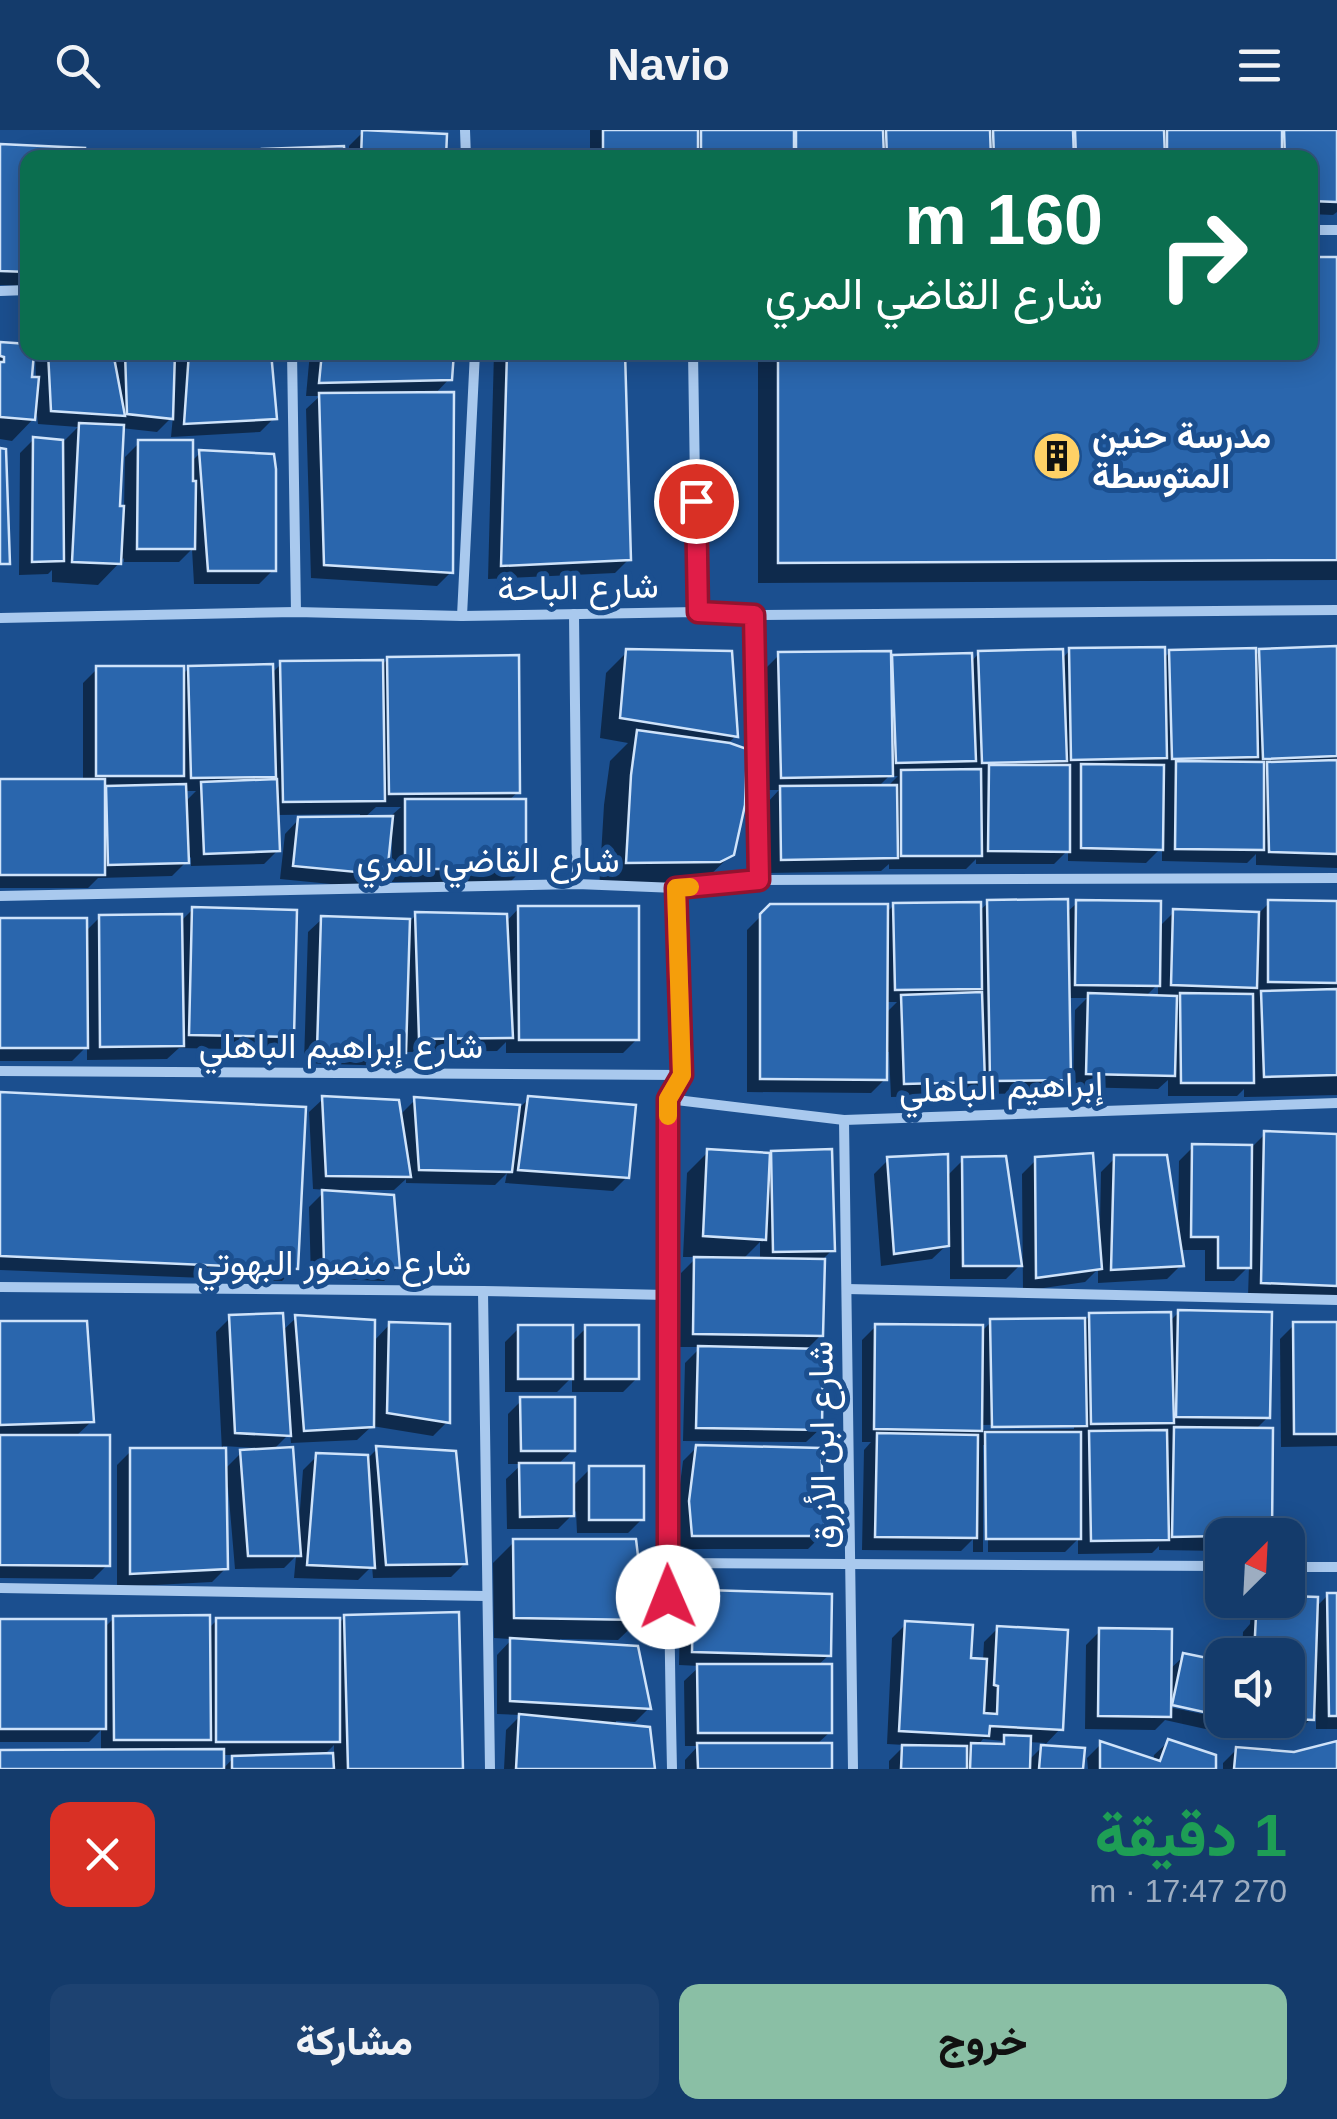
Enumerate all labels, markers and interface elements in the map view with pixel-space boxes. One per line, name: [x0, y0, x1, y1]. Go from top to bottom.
icon: search: [50, 38, 105, 93]
icon: menu: [1232, 38, 1287, 93]
text: Navio: [607, 39, 730, 90]
text: 160 m: [905, 181, 1103, 259]
icon: right: [1138, 190, 1268, 320]
text: شارع القاضي المري: [765, 268, 1103, 319]
place label: مدرسة حنين المتوسطة: [1092, 416, 1271, 498]
building icon: مدرسة حنين المتوسطة: [1031, 430, 1083, 482]
pin: [654, 459, 739, 544]
icon: arrive: [669, 474, 724, 529]
street label: شارع الباحة: [497, 566, 659, 612]
street label: شارع القاضي المري: [356, 840, 620, 889]
street label: شارع إبراهيم الباهلي: [199, 1026, 483, 1075]
street label: إبراهيم الباهلي: [898, 1063, 1104, 1120]
street label: شارع منصور البهوتي: [197, 1243, 471, 1292]
street label: شارع ابن الأزرق: [800, 1341, 848, 1549]
north arrow: [1205, 1518, 1305, 1618]
map controls: [1205, 1518, 1305, 1738]
position arrow: [616, 1545, 720, 1649]
button: sound: [1205, 1638, 1305, 1738]
button: close: [50, 1802, 155, 1907]
text: 1 دقيقة: [1095, 1802, 1287, 1869]
text: 270 m · 17:47: [1090, 1873, 1287, 1909]
button: مشاركة: [50, 1984, 659, 2099]
button: خروج: [679, 1984, 1287, 2099]

